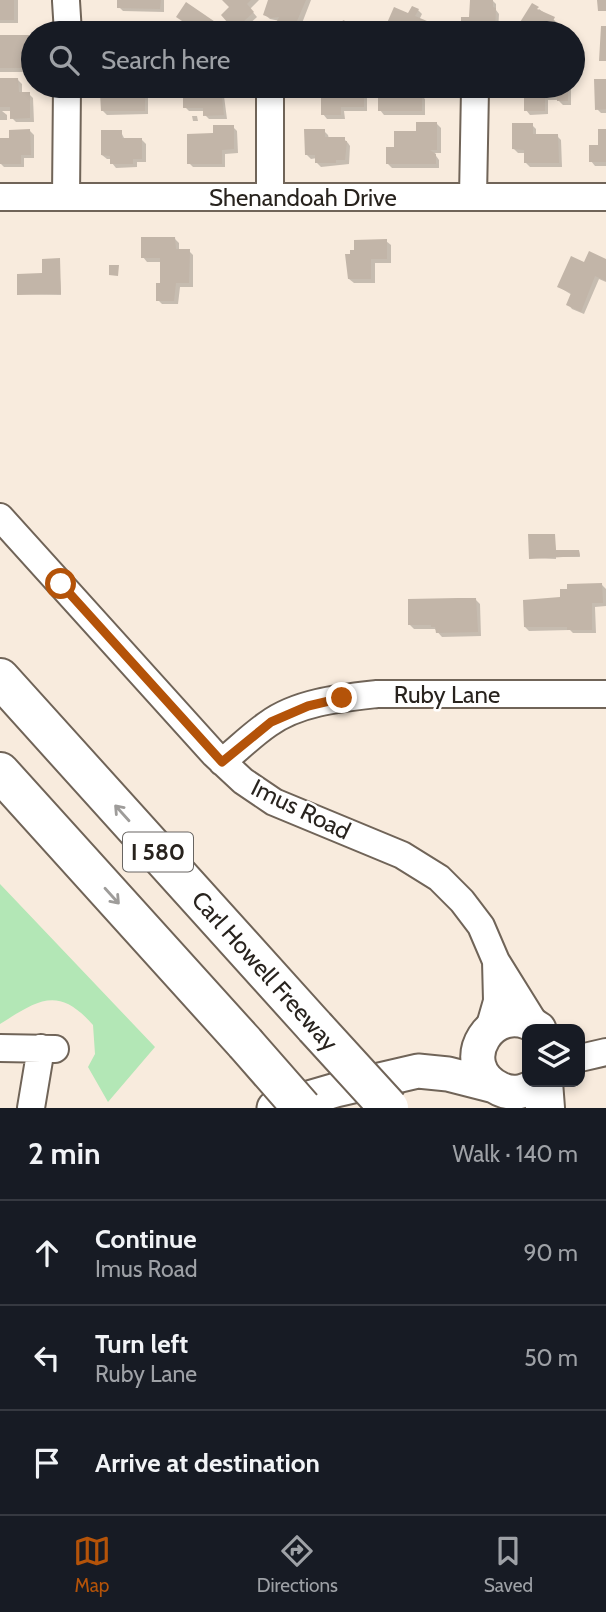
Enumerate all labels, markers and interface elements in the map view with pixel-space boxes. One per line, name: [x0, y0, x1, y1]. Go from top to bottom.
search box: [21, 21, 585, 98]
icon: search: [45, 41, 83, 79]
text: Search here: [101, 44, 230, 76]
street label: Shenandoah Drive: [209, 183, 397, 212]
route start: [45, 568, 76, 599]
street label: Ruby Lane: [394, 680, 500, 709]
route end: [326, 682, 357, 713]
street label: Imus Road: [247, 773, 355, 845]
one-way arrow: [114, 804, 130, 822]
road number: I 580: [123, 832, 193, 872]
street label: Carl Howell Freeway: [186, 885, 344, 1057]
one-way arrow: [103, 886, 119, 904]
map controls: [522, 1024, 585, 1087]
button: layers: [522, 1024, 585, 1087]
text: 2 min: [28, 1135, 100, 1172]
text: Walk · 140 m: [452, 1140, 578, 1168]
text: Continue: [95, 1223, 197, 1255]
icon: ahead: [28, 1234, 66, 1272]
text: 90 m: [524, 1239, 578, 1267]
text: Imus Road: [95, 1255, 197, 1283]
text: Turn left: [95, 1328, 188, 1360]
icon: left: [28, 1339, 66, 1377]
text: 50 m: [524, 1344, 578, 1372]
text: Ruby Lane: [95, 1360, 197, 1388]
icon: arrive: [28, 1444, 66, 1482]
text: Arrive at destination: [95, 1447, 320, 1479]
tab: Map: [73, 1532, 111, 1597]
tab: Directions: [257, 1532, 338, 1597]
tab: Saved: [484, 1532, 533, 1597]

